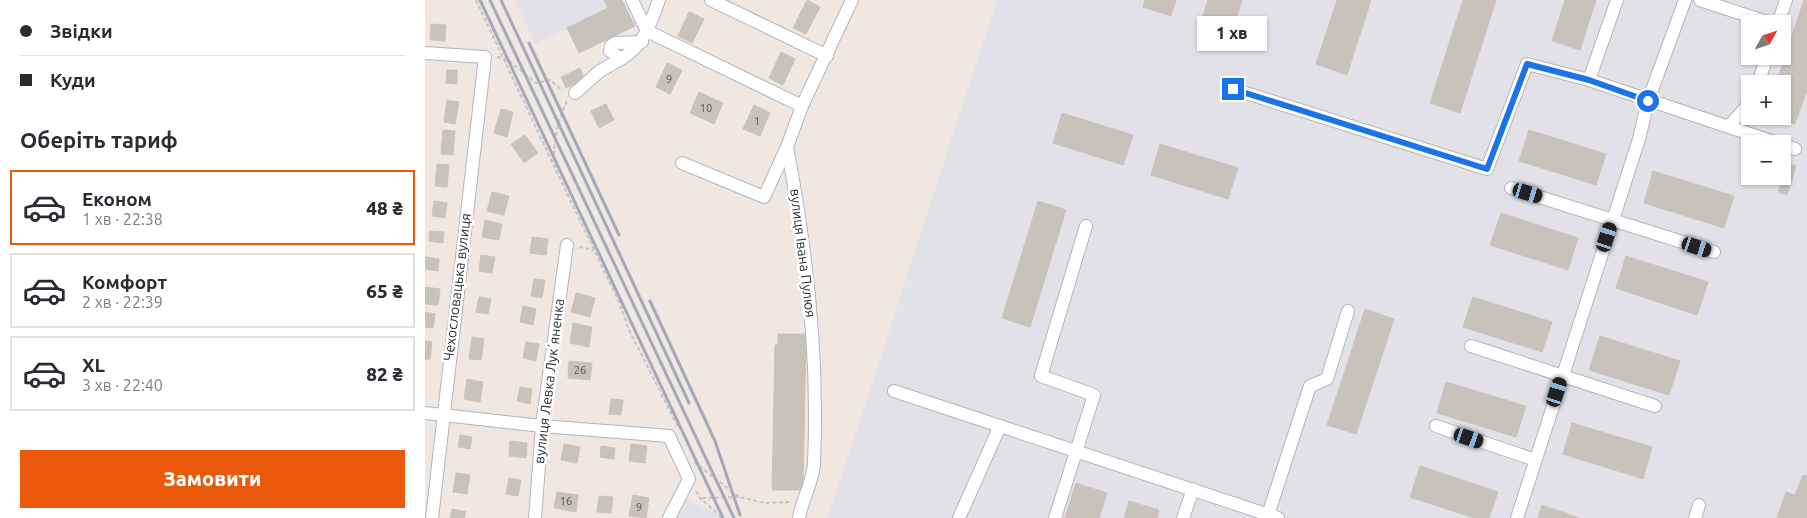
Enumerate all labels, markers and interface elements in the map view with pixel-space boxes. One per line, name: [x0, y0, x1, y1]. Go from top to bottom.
north arrow: [1741, 15, 1791, 65]
map controls: [1741, 15, 1791, 185]
callout: 1 хв: [1198, 17, 1268, 52]
text: Звідки: [50, 20, 113, 42]
text: 1 хв: [1216, 24, 1248, 42]
text: Куди: [50, 69, 96, 91]
house number: 9: [666, 73, 672, 85]
button: +: [1741, 75, 1791, 125]
route end: [1222, 78, 1244, 100]
route start: [1637, 90, 1659, 112]
house number: 10: [700, 102, 712, 114]
house number: 1: [754, 115, 760, 127]
text: Оберіть тариф: [20, 127, 178, 152]
button: −: [1741, 135, 1791, 185]
car: [1511, 181, 1544, 205]
icon: car: [22, 185, 67, 230]
text: Економ: [82, 188, 152, 210]
street label: вулиця Івана Пулюя: [787, 188, 819, 318]
text: 48 ₴: [366, 197, 403, 219]
text: 1 хв · 22:38: [82, 210, 163, 228]
street label: Чехословацька вулиця: [440, 212, 474, 362]
car: [1595, 220, 1618, 254]
car: [1680, 235, 1713, 259]
icon: car: [22, 268, 67, 313]
text: Комфорт: [82, 271, 167, 293]
text: 65 ₴: [366, 280, 403, 302]
text: 2 хв · 22:39: [82, 293, 163, 311]
street label: вулиця Левка Лукʼяненка: [531, 297, 567, 465]
icon: car: [22, 351, 67, 396]
text: XL: [82, 354, 105, 376]
text: 82 ₴: [366, 363, 403, 385]
house number: 26: [574, 364, 586, 376]
car: [1545, 375, 1568, 409]
text: 3 хв · 22:40: [82, 376, 163, 394]
car: [1452, 426, 1485, 450]
button: Замовити: [20, 450, 405, 508]
house number: 16: [560, 495, 572, 507]
house number: 9: [636, 501, 642, 513]

